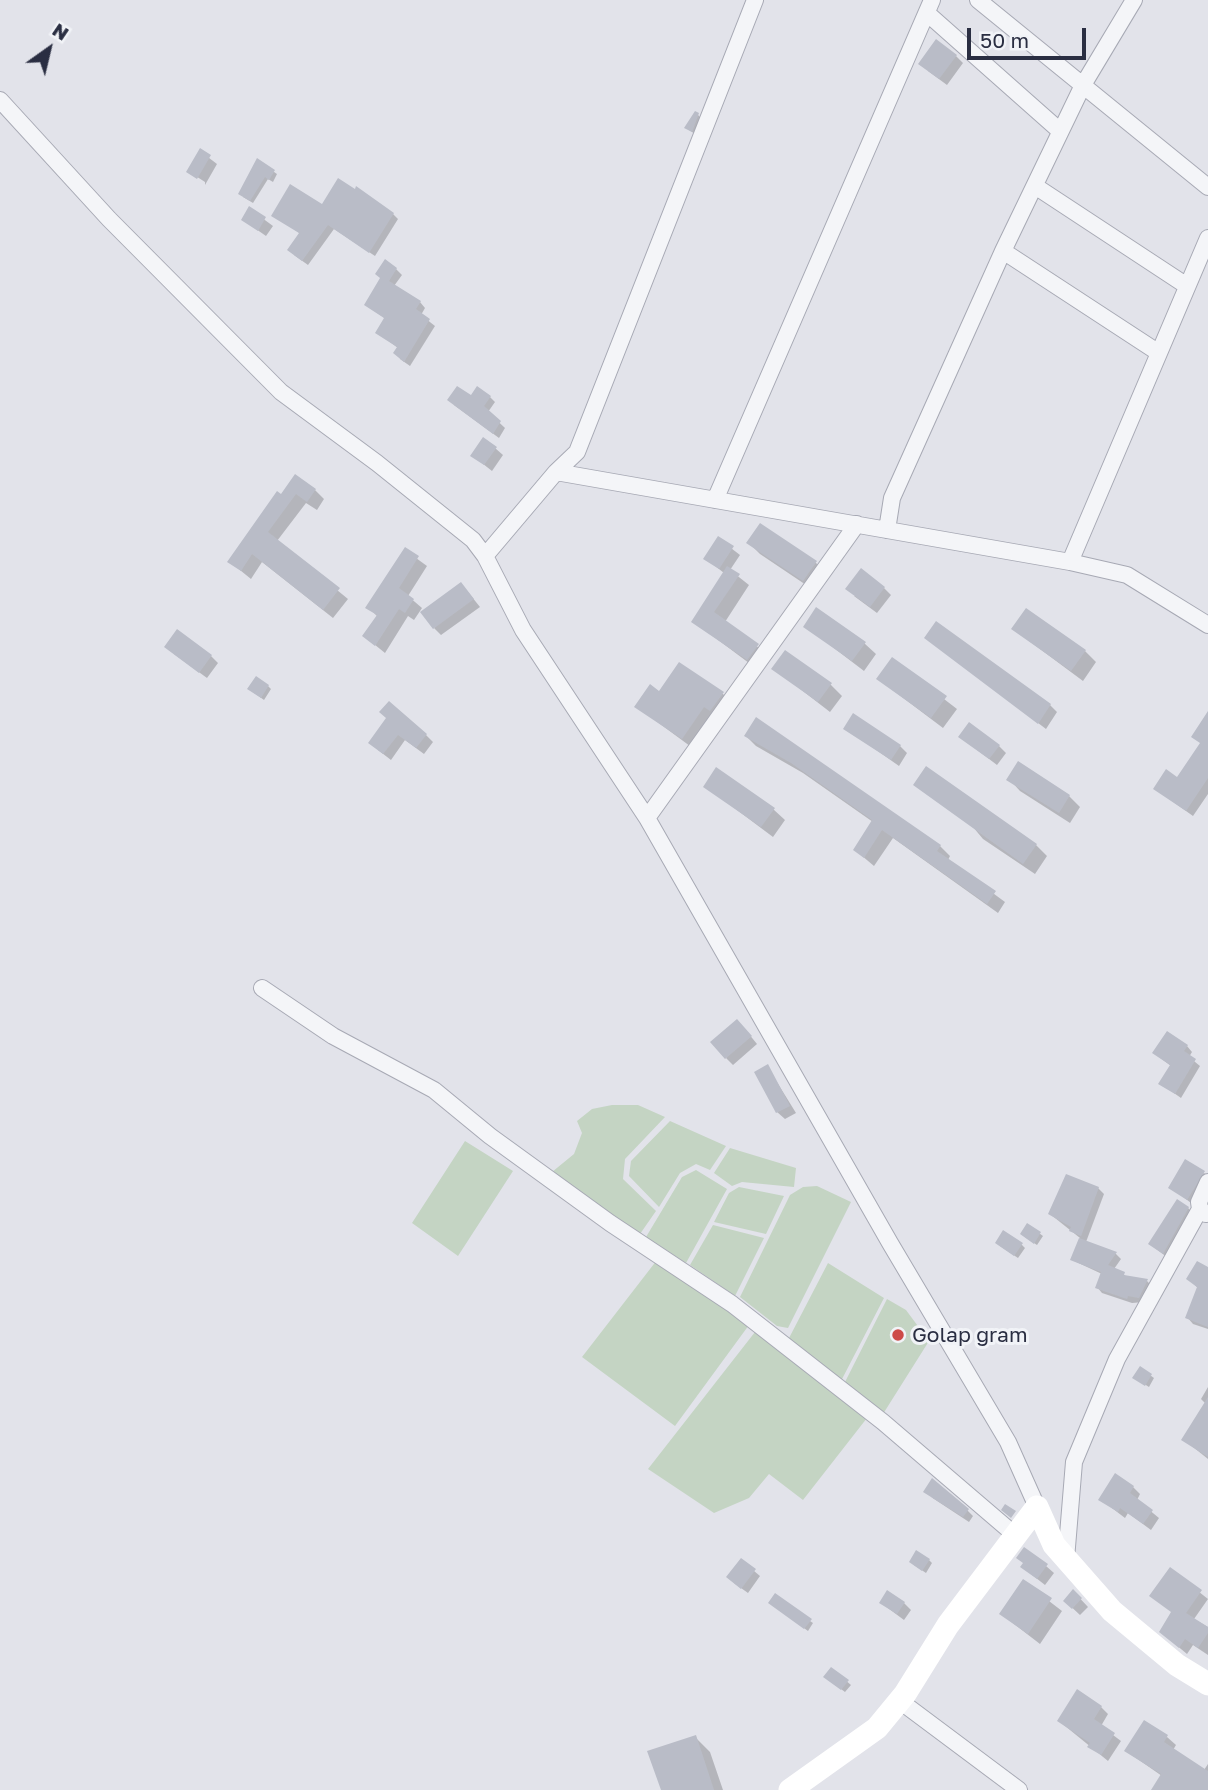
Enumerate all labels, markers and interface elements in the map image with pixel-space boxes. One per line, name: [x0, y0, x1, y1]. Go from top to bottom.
north arrow: [14, 14, 84, 84]
scale bar: [970, 14, 1089, 58]
text: N: [49, 18, 73, 45]
text: 50 m: [980, 27, 1029, 53]
place label: Golap gram: [912, 1322, 1027, 1348]
marker: Golap gram: [890, 1327, 906, 1343]

